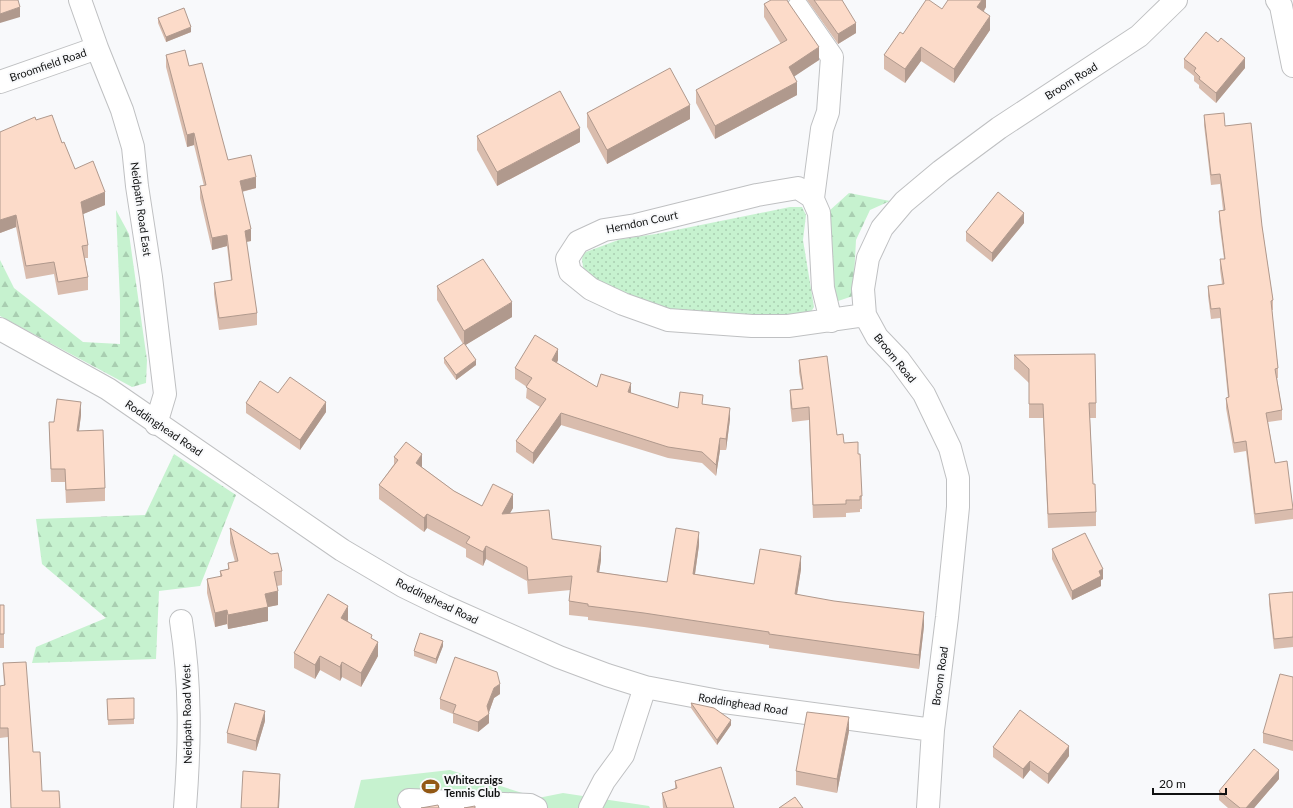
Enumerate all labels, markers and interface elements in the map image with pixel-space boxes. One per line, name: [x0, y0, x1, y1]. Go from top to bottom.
street label: Broomfield Road: [8, 45, 88, 84]
street label: Broom Road: [1042, 59, 1099, 102]
street label: Neidpath Road East: [128, 161, 155, 257]
street label: Herndon Court: [605, 208, 679, 235]
street label: Broom Road: [872, 330, 919, 385]
street label: Roddinghead Road: [123, 397, 205, 458]
street label: Roddinghead Road: [394, 575, 481, 626]
street label: Broom Road: [929, 646, 950, 706]
street label: Neidpath Road West: [179, 664, 194, 764]
street label: Roddinghead Road: [697, 690, 789, 717]
scale bar: [1153, 770, 1226, 796]
place label: Whitecraigs Tennis Club: [444, 773, 503, 799]
sports icon: Whitecraigs Tennis Club: [421, 776, 441, 796]
text: 20 m: [1159, 776, 1186, 791]

